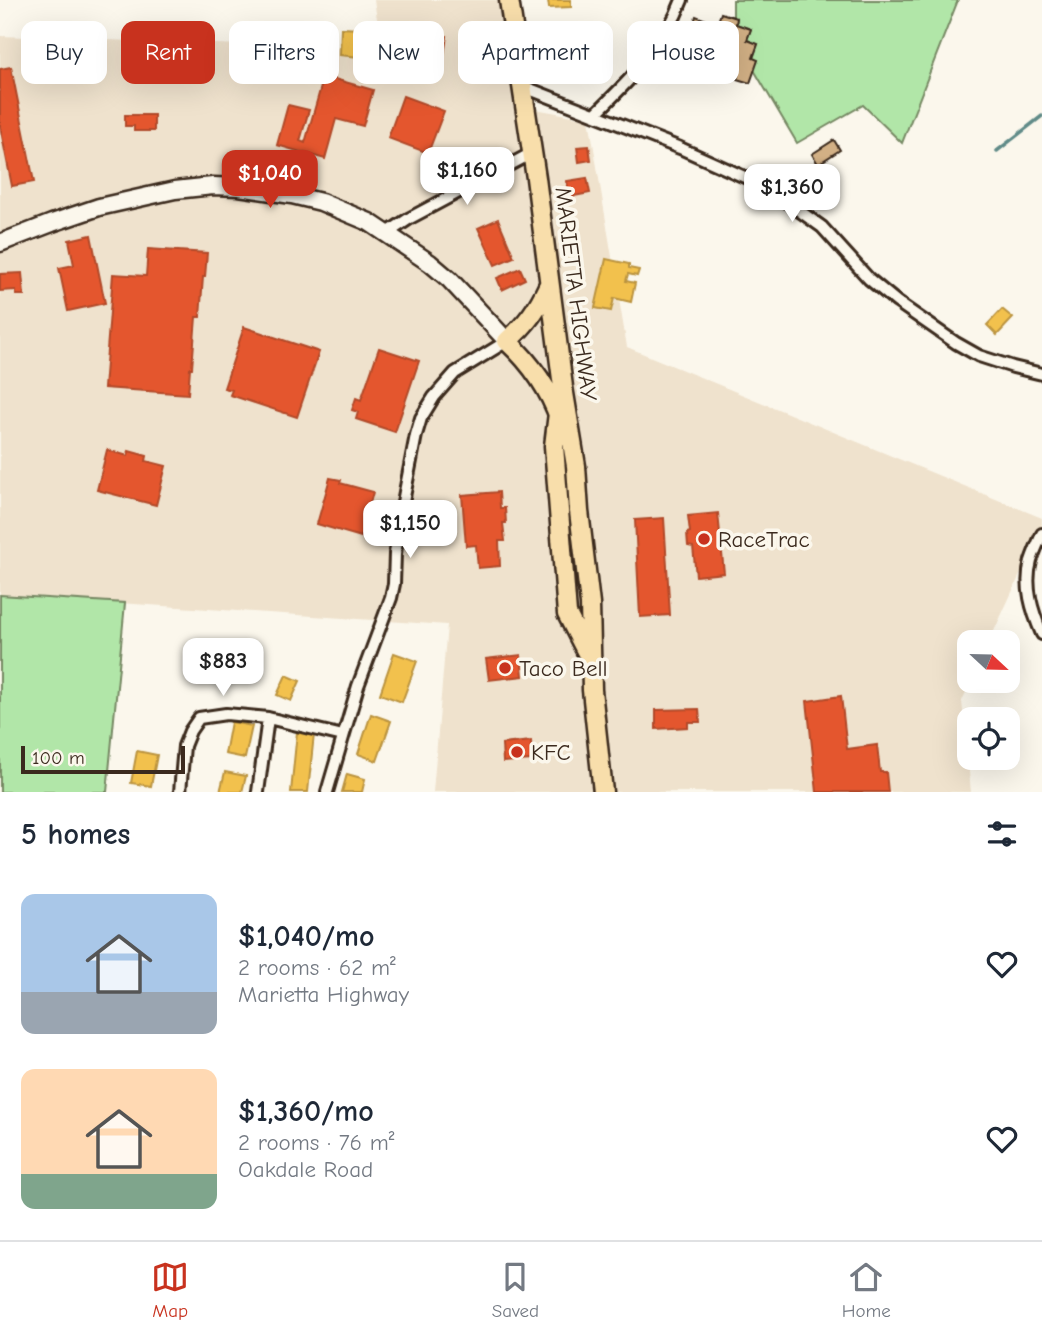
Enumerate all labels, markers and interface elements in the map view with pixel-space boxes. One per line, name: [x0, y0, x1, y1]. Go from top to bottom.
chip: Buy: [21, 21, 107, 84]
chip: Rent: [121, 21, 215, 84]
chip: Filters: [229, 21, 339, 84]
chip: New: [353, 21, 444, 84]
chip: Apartment: [458, 21, 613, 84]
chip: House: [627, 21, 739, 84]
pin: $1,160: [410, 148, 524, 207]
pin: $1,040: [213, 150, 327, 210]
text: $1,160: [436, 156, 498, 183]
text: $1,040: [238, 159, 302, 186]
pin: $1,360: [735, 164, 849, 224]
text: $1,360: [760, 173, 824, 200]
street label: MARIETTA HIGHWAY: [549, 186, 603, 403]
pin: $1,150: [353, 500, 467, 560]
text: $1,150: [379, 509, 441, 536]
place label: RaceTrac: [718, 526, 810, 553]
marker: RaceTrac: [696, 531, 712, 547]
north arrow: [957, 630, 1020, 693]
map controls: [957, 630, 1020, 770]
pin: $883: [182, 638, 264, 698]
text: $883: [199, 647, 247, 674]
place label: Taco Bell: [519, 655, 608, 682]
marker: Taco Bell: [497, 660, 513, 676]
button: locate: [957, 707, 1020, 770]
place label: KFC: [531, 739, 571, 766]
scale bar: [21, 743, 186, 775]
marker: KFC: [509, 744, 525, 760]
text: 100 m: [32, 747, 85, 769]
icon: filters: [983, 815, 1021, 853]
text: 5 homes: [21, 817, 130, 852]
text: $1,040/mo: [238, 919, 375, 954]
icon: home: [77, 922, 161, 1006]
icon: heart: [983, 945, 1021, 983]
text: 2 rooms · 62 m²: [238, 954, 396, 981]
text: Marietta Highway: [238, 981, 409, 1008]
text: $1,360/mo: [238, 1094, 374, 1129]
icon: home: [77, 1097, 161, 1181]
icon: heart: [983, 1120, 1021, 1158]
text: 2 rooms · 76 m²: [238, 1129, 394, 1156]
text: Oakdale Road: [238, 1156, 373, 1183]
tab: Map: [151, 1258, 189, 1322]
tab: Saved: [492, 1258, 539, 1322]
tab: Home: [842, 1258, 891, 1322]

